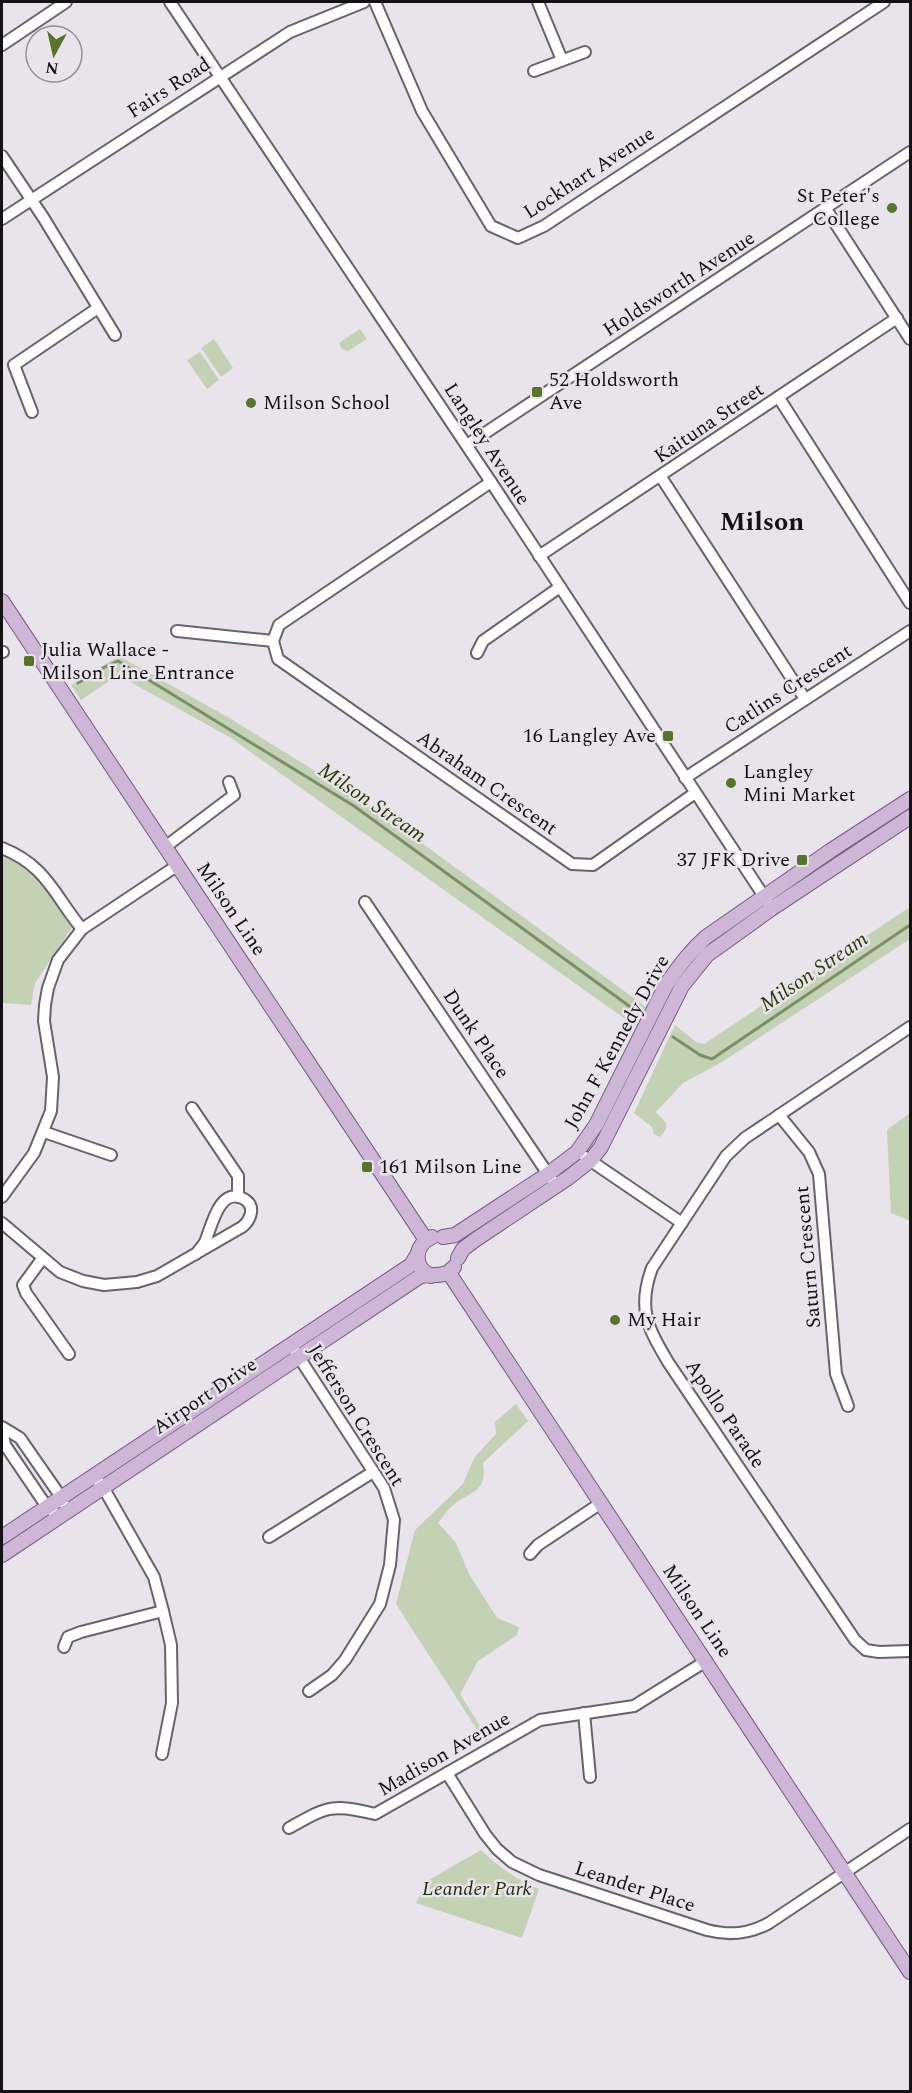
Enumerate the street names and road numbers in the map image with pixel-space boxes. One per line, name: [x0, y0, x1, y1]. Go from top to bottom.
street label: Fairs Road: [121, 50, 217, 126]
street label: Lockhart Avenue: [517, 119, 661, 227]
street label: Holdsworth Avenue: [597, 223, 761, 345]
street label: Kaituna Street: [648, 375, 770, 471]
street label: Langley Avenue: [436, 377, 538, 511]
street label: Catlins Crescent: [718, 636, 858, 742]
street label: Abraham Crescent: [410, 723, 564, 843]
street label: Milson Line: [188, 856, 274, 962]
street label: John F Kennedy Drive: [557, 949, 677, 1135]
street label: Dunk Place: [435, 983, 517, 1085]
street label: Saturn Crescent: [787, 1185, 829, 1329]
street label: Jefferson Crescent: [300, 1338, 412, 1492]
street label: Airport Drive: [147, 1350, 263, 1442]
street label: Apollo Parade: [677, 1353, 773, 1475]
street label: Milson Line: [654, 1558, 740, 1664]
street label: Madison Avenue: [372, 1704, 516, 1804]
street label: Leander Place: [571, 1853, 699, 1921]

